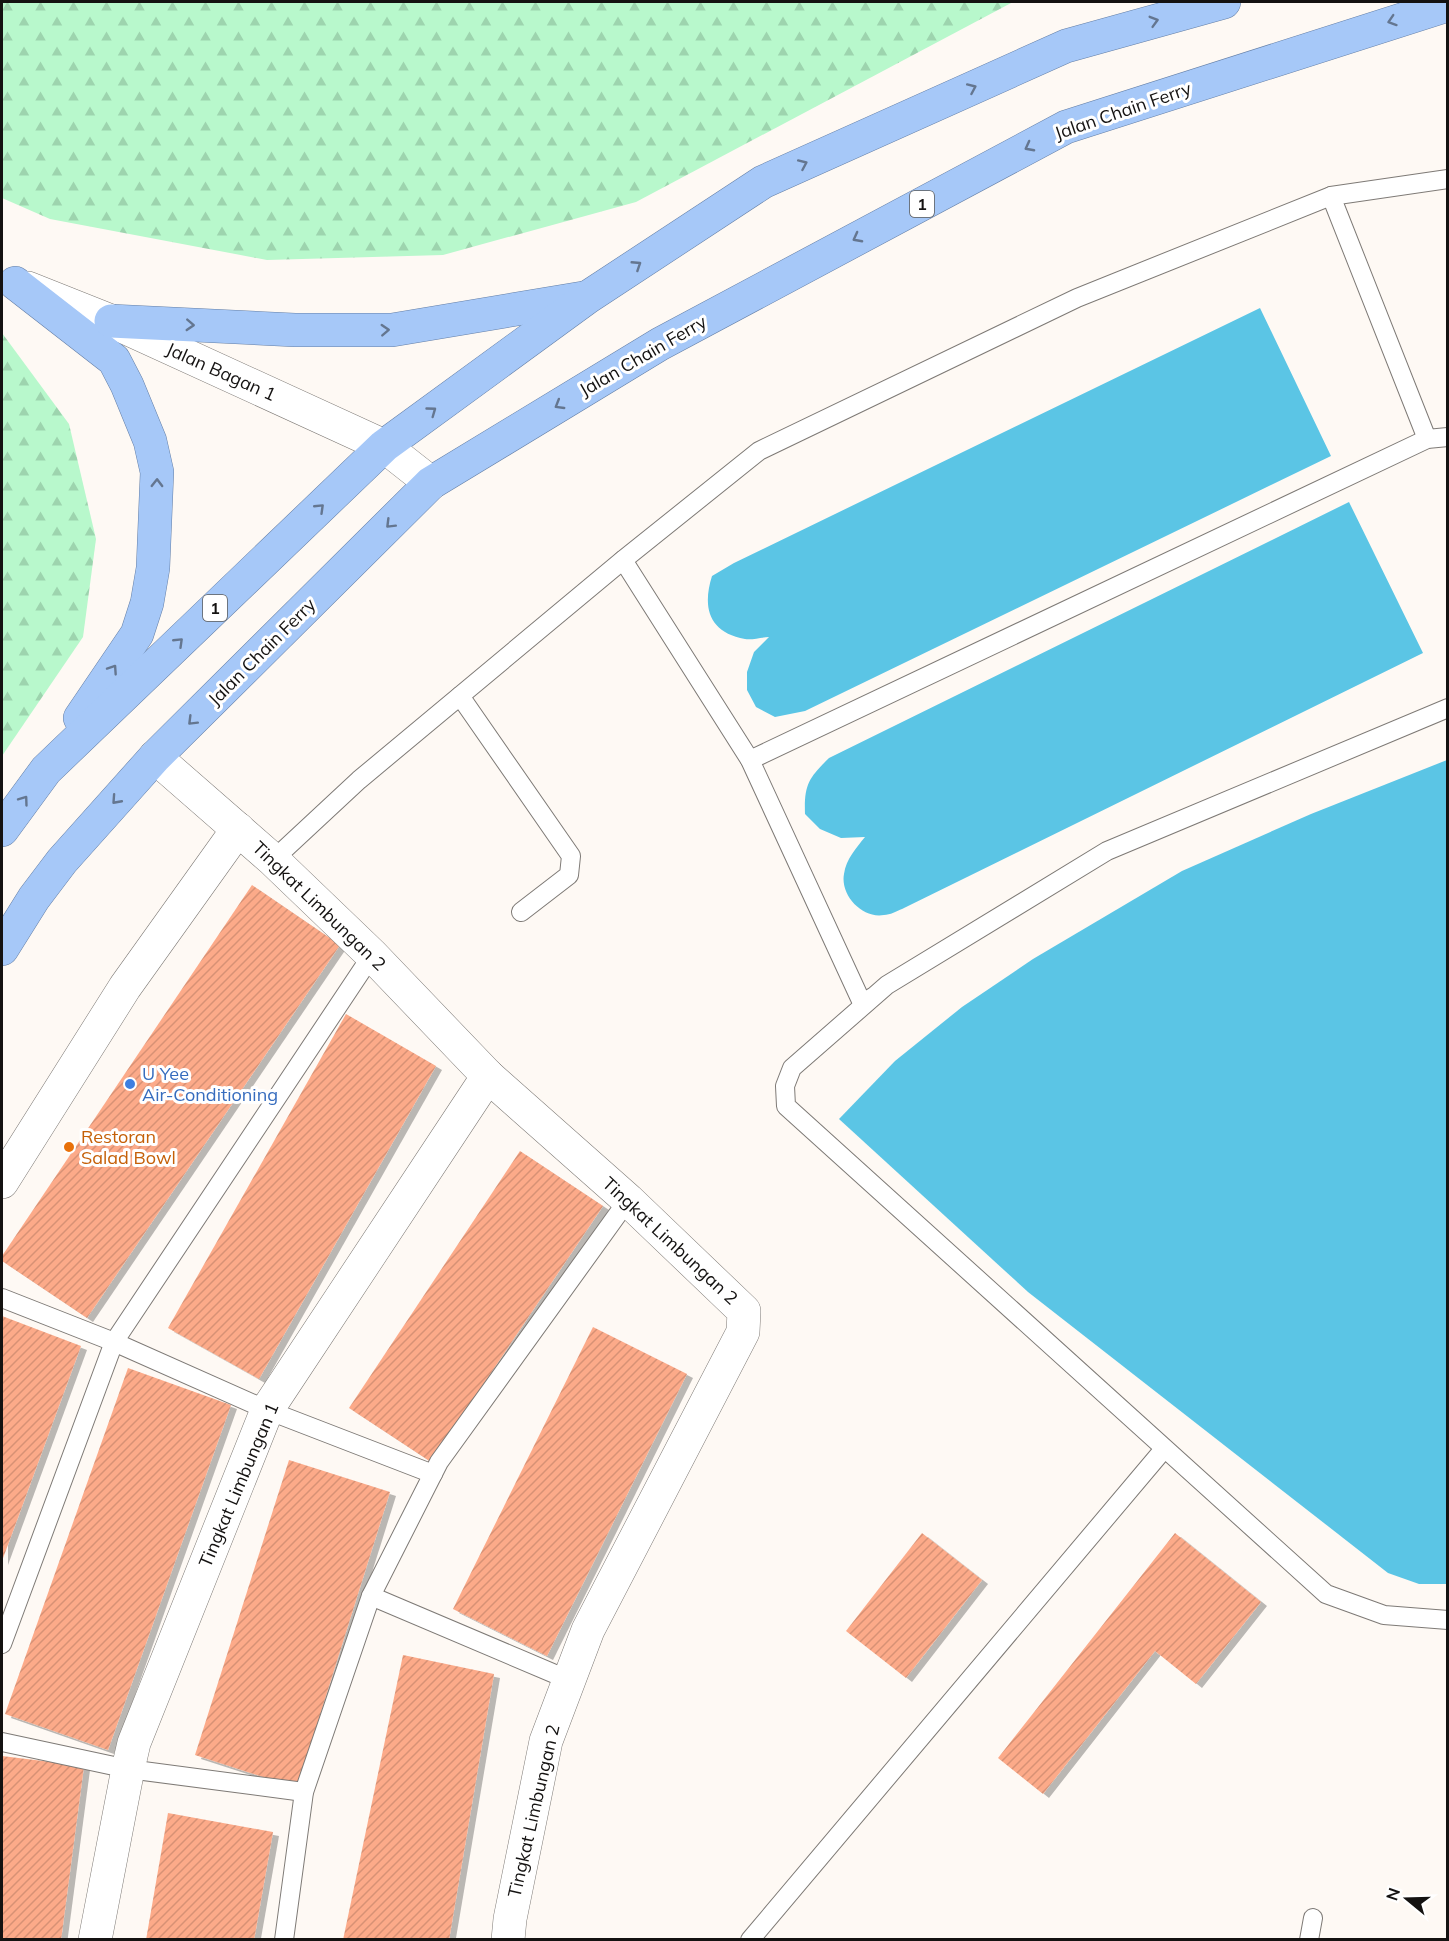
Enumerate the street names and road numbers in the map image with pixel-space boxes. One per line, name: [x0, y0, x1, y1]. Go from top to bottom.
street label: Jalan Chain Ferry: [1051, 76, 1195, 145]
road number: 1: [910, 191, 934, 217]
street label: Jalan Chain Ferry: [575, 310, 711, 401]
street label: Jalan Bagan 1: [163, 337, 280, 406]
street label: Jalan Chain Ferry: [203, 593, 321, 710]
road number: 1: [203, 595, 227, 621]
street label: Tingkat Limbungan 2: [248, 836, 391, 975]
street label: Tingkat Limbungan 2: [598, 1172, 743, 1309]
street label: Tingkat Limbungan 1: [193, 1399, 284, 1571]
street label: Tingkat Limbungan 2: [502, 1722, 565, 1900]

